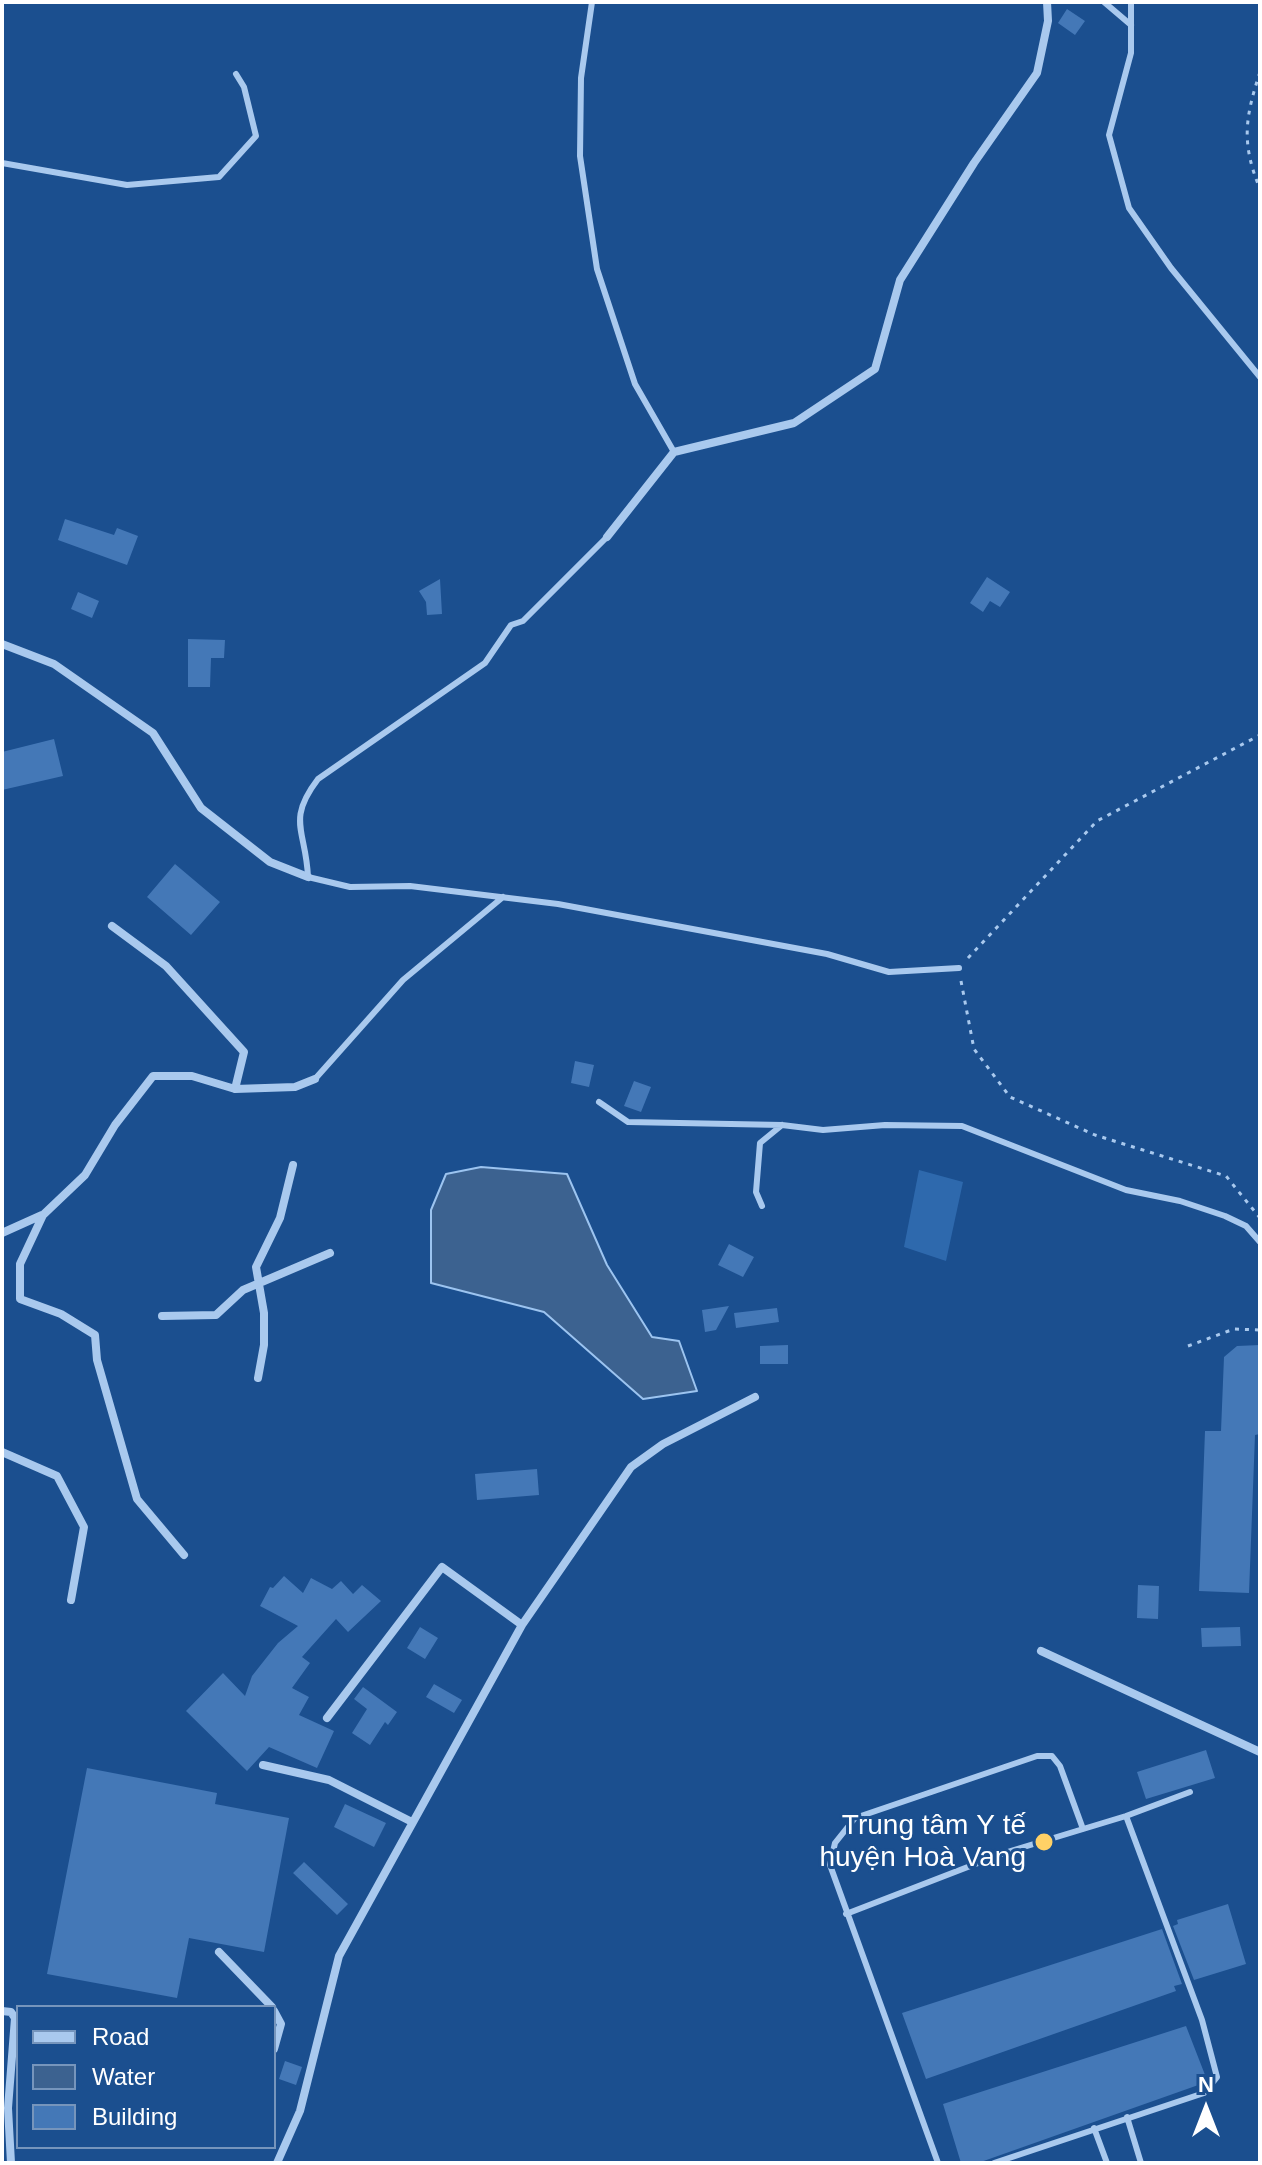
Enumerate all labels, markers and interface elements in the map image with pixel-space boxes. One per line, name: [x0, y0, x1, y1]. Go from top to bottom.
place label: Trung tâm Y tế huyện Hoà Vang: [819, 1809, 1026, 1875]
marker: Trung tâm Y tế huyện Hoà Vang: [1033, 1831, 1055, 1853]
legend: [16, 2005, 276, 2149]
text: Road: [92, 2023, 149, 2050]
text: Water: [92, 2063, 155, 2090]
north arrow: [1166, 2069, 1246, 2149]
text: N: [1198, 2072, 1214, 2097]
text: Building: [92, 2103, 177, 2130]

